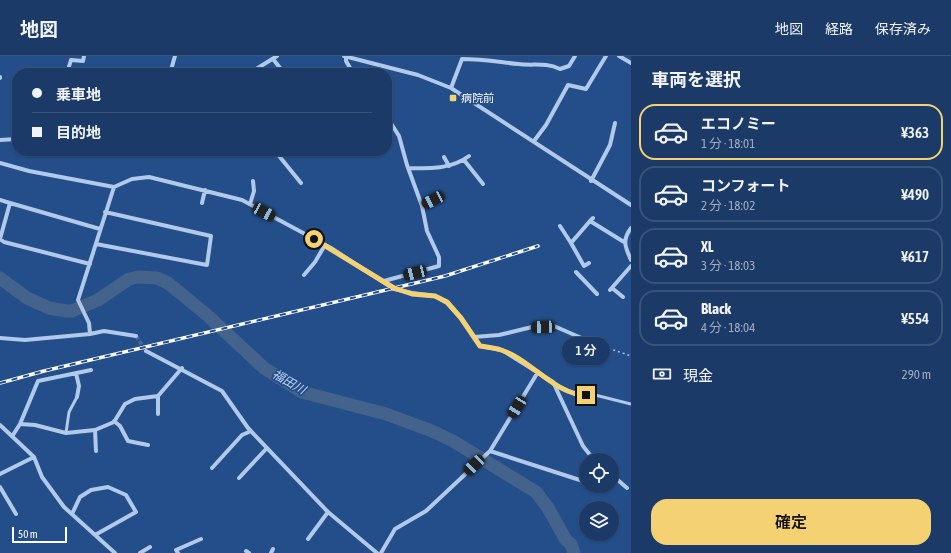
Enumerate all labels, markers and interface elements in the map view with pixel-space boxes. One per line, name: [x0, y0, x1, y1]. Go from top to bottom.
text: 地図: [20, 18, 58, 40]
text: 地図: [775, 21, 803, 37]
text: 経路: [825, 21, 853, 37]
text: 保存済み: [875, 21, 931, 37]
text: 車両を選択: [651, 69, 741, 90]
text: 乗車地: [56, 86, 101, 103]
place label: 病院前: [461, 92, 494, 104]
marker: 病院前: [448, 93, 458, 103]
icon: car: [653, 114, 689, 150]
text: エコノミー: [701, 115, 776, 132]
text: 目的地: [56, 124, 101, 141]
text: ¥363: [901, 124, 929, 141]
text: 1 分 · 18:01: [701, 136, 755, 151]
icon: car: [653, 176, 689, 212]
text: コンフォート: [701, 177, 791, 194]
text: ¥490: [901, 186, 929, 203]
car: [420, 189, 446, 211]
text: 2 分 · 18:02: [701, 198, 755, 213]
car: [251, 201, 277, 223]
route start: [305, 230, 323, 248]
icon: car: [653, 238, 689, 274]
text: XL: [701, 238, 714, 255]
text: ¥617: [901, 248, 929, 265]
text: 3 分 · 18:03: [701, 258, 755, 273]
car: [402, 264, 428, 282]
icon: car: [653, 300, 689, 336]
text: Black: [701, 300, 731, 317]
text: ¥554: [901, 310, 929, 327]
text: 4 分 · 18:04: [701, 320, 755, 335]
car: [531, 321, 555, 333]
callout: 1 分: [562, 337, 610, 365]
text: 1 分: [576, 343, 596, 358]
icon: cash: [651, 363, 673, 385]
water label: 福田川: [270, 367, 310, 398]
text: 現金: [683, 367, 713, 384]
text: 290 m: [902, 367, 931, 382]
route end: [577, 386, 595, 404]
car: [506, 394, 528, 420]
car: [461, 452, 487, 478]
map controls: [579, 453, 619, 541]
button: locate: [579, 453, 619, 493]
button: 確定: [651, 499, 931, 545]
button: layers: [579, 501, 619, 541]
scale bar: [12, 525, 67, 544]
text: 50 m: [18, 528, 38, 540]

